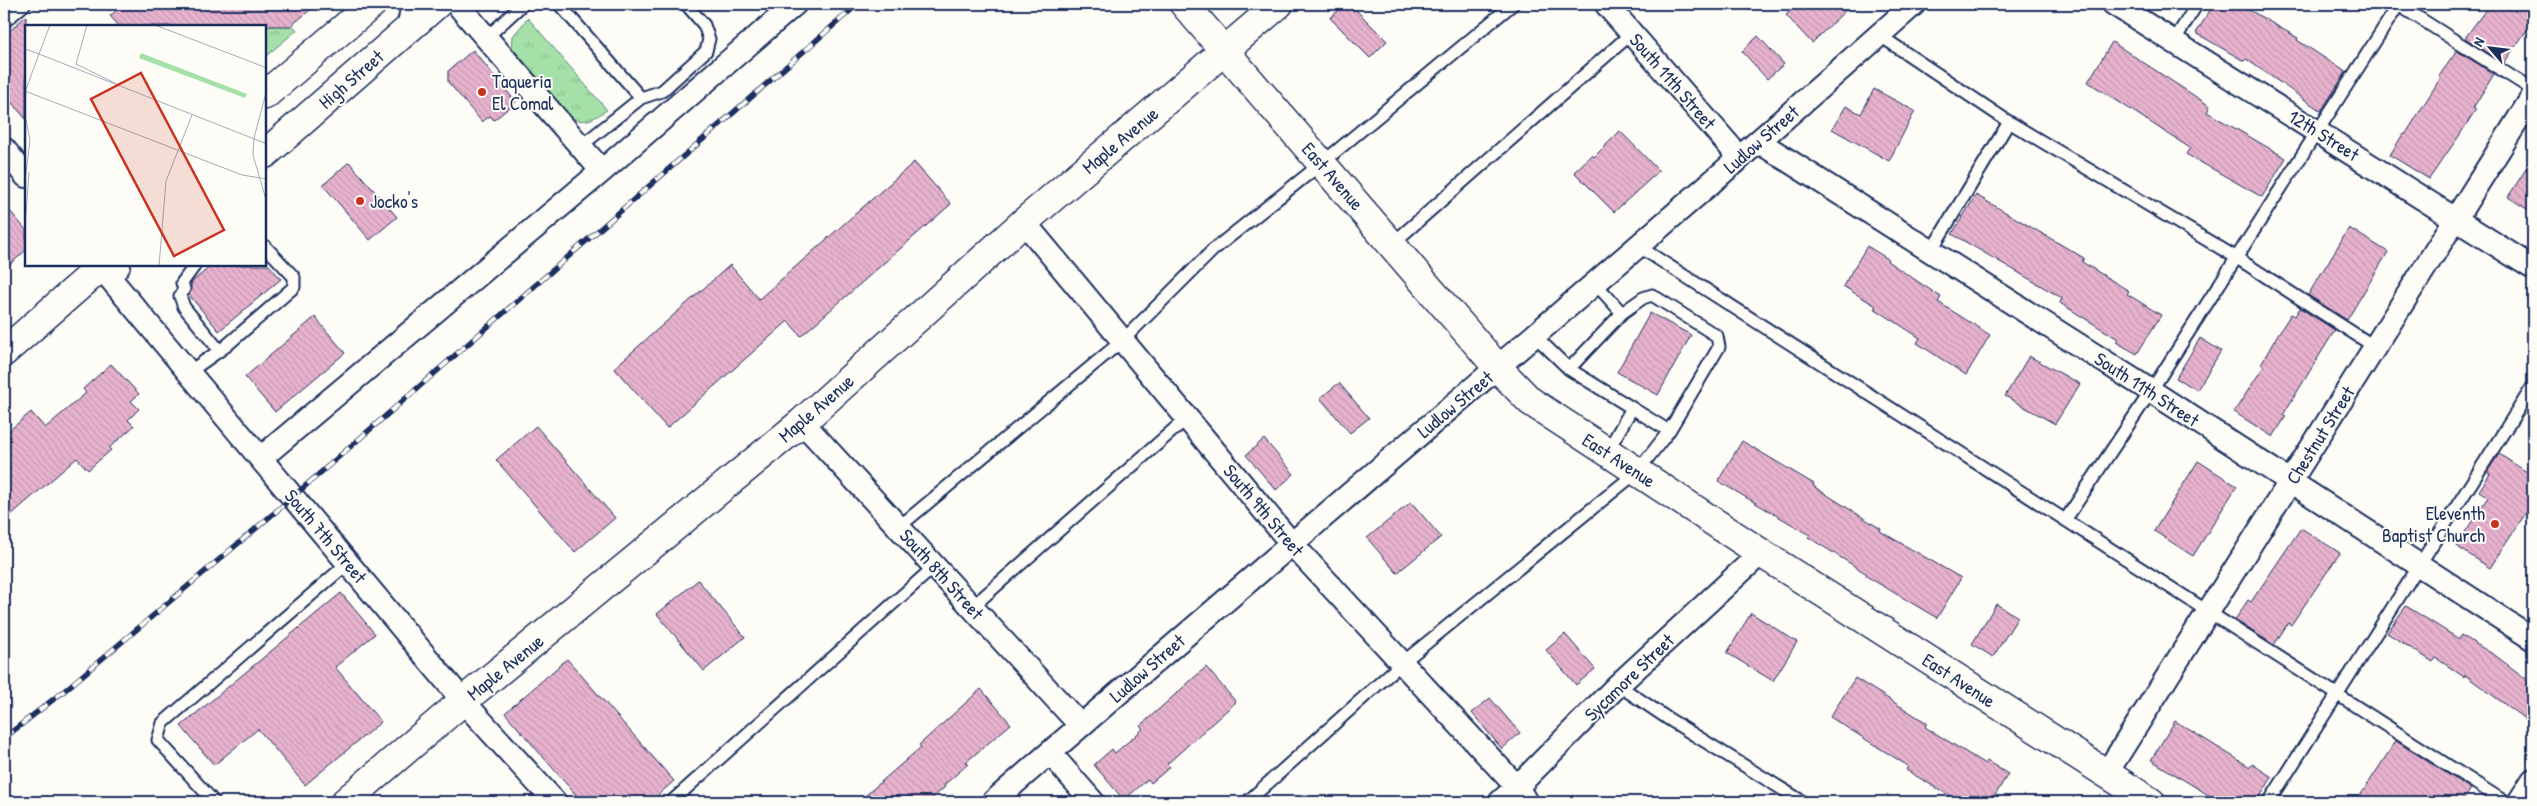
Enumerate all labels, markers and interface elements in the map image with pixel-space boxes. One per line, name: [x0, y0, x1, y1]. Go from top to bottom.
north arrow: [2464, 22, 2514, 72]
inset map: [25, 25, 266, 266]
street label: South 11th Street: [1624, 27, 1722, 135]
text: N: [2468, 33, 2488, 49]
street label: High Street: [313, 43, 389, 114]
place label: Taqueria El Comal: [492, 68, 554, 116]
marker: Taqueria El Comal: [476, 86, 488, 98]
street label: Ludlow Street: [1718, 99, 1805, 179]
street label: Maple Avenue: [1076, 100, 1164, 180]
street label: 12th Street: [2284, 103, 2365, 167]
street label: East Avenue: [1296, 136, 1370, 216]
place label: Jocko's: [370, 188, 418, 214]
marker: Jocko's: [354, 195, 366, 207]
street label: South 11th Street: [2090, 345, 2205, 433]
street label: Ludlow Street: [1411, 364, 1499, 444]
street label: Maple Avenue: [773, 368, 860, 448]
street label: Chestnut Street: [2280, 381, 2361, 489]
street label: East Avenue: [1577, 427, 1661, 494]
street label: South 9th Street: [1218, 458, 1311, 562]
street label: South 7th Street: [279, 483, 373, 589]
place label: Eleventh Baptist Church: [2382, 500, 2485, 548]
marker: Eleventh Baptist Church: [2489, 518, 2501, 530]
street label: South 8th Street: [894, 523, 990, 625]
street label: Sycamore Street: [1578, 627, 1680, 727]
street label: Maple Avenue: [461, 628, 549, 706]
street label: Ludlow Street: [1104, 628, 1191, 708]
street label: East Avenue: [1917, 647, 2001, 714]

